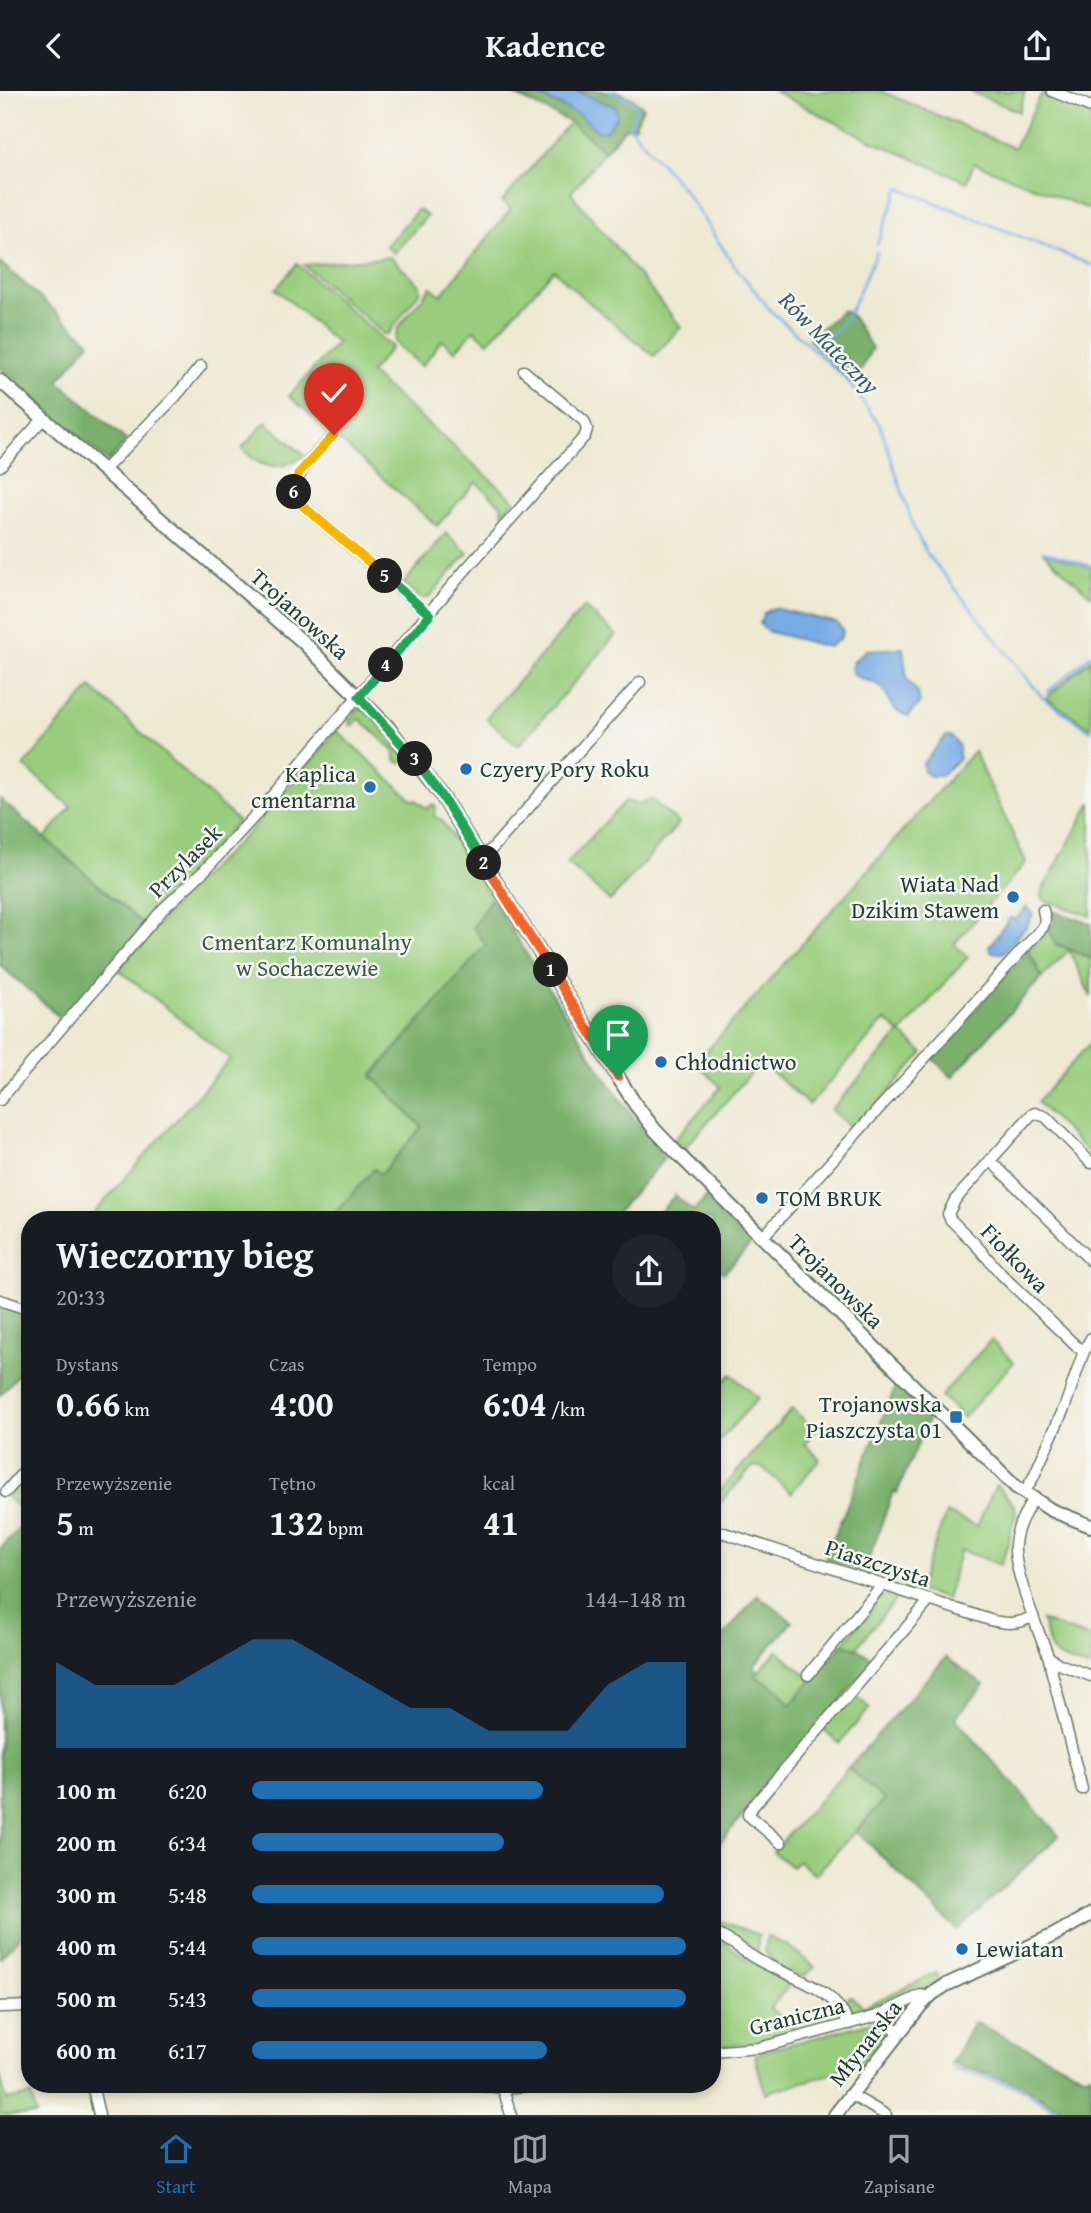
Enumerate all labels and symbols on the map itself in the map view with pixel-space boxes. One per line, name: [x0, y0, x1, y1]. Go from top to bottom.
water label: Rów Mateczny: [770, 282, 888, 402]
pin: [304, 363, 364, 435]
pin: 6: [276, 475, 312, 509]
pin: 5: [368, 559, 402, 594]
street label: Trojanowska: [244, 560, 357, 667]
pin: 4: [368, 647, 404, 683]
pin: 3: [398, 741, 432, 777]
place label: Czyery Pory Roku: [480, 752, 650, 785]
place label: Kaplica cmentarna: [251, 757, 356, 816]
marker: Czyery Pory Roku: [458, 761, 474, 777]
marker: Kaplica cmentarna: [362, 779, 378, 795]
street label: Przylasek: [140, 816, 229, 905]
pin: 2: [466, 845, 502, 881]
place label: Wiata Nad Dzikim Stawem: [851, 867, 1000, 926]
marker: Wiata Nad Dzikim Stawem: [1005, 889, 1021, 905]
park label: Cmentarz Komunalny w Sochaczewie: [202, 925, 412, 984]
pin: 1: [534, 953, 568, 987]
pin: [588, 1005, 648, 1077]
place label: Chłodnictwo: [675, 1045, 797, 1078]
marker: Chłodnictwo: [653, 1054, 669, 1070]
place label: TOM BRUK: [776, 1181, 882, 1214]
marker: TOM BRUK: [754, 1190, 770, 1206]
street label: Fiołkowa: [974, 1215, 1057, 1300]
street label: Trojanowska: [781, 1225, 892, 1336]
place label: Trojanowska Piaszczysta 01: [806, 1387, 942, 1446]
marker: Trojanowska Piaszczysta 01: [948, 1409, 964, 1425]
street label: Piaszczysta: [821, 1530, 935, 1595]
place label: Lewiatan: [976, 1932, 1064, 1965]
marker: Lewiatan: [954, 1941, 970, 1957]
street label: Graniczna: [746, 1988, 848, 2043]
street label: Młynarska: [820, 1992, 909, 2093]

